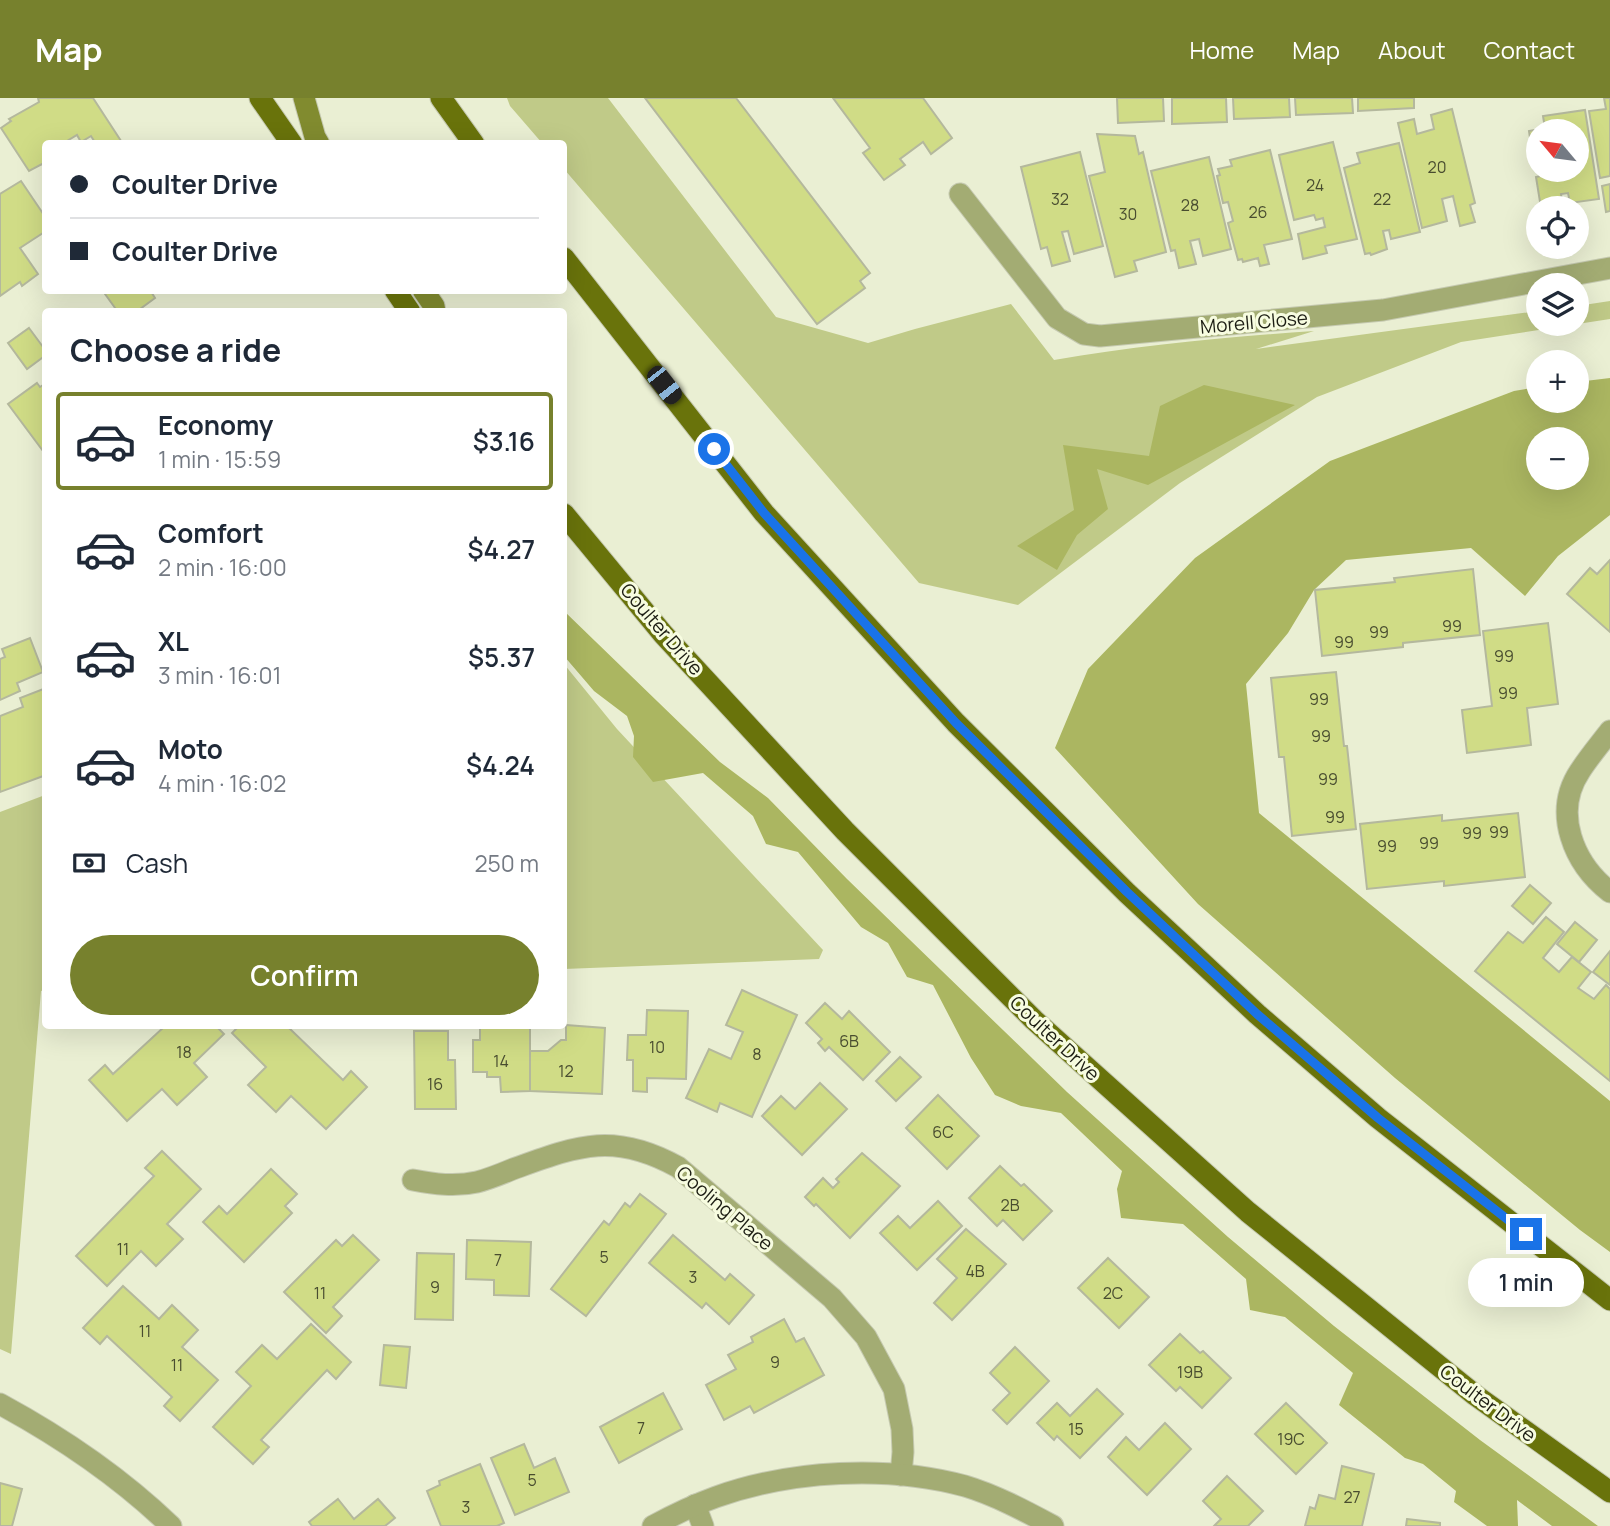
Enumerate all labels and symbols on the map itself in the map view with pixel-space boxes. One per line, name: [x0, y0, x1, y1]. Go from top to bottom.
north arrow: [1526, 119, 1589, 182]
house number: 20: [1428, 156, 1446, 178]
house number: 24: [1306, 174, 1324, 196]
house number: 32: [1051, 188, 1069, 210]
house number: 22: [1373, 188, 1391, 210]
house number: 28: [1181, 194, 1199, 216]
house number: 26: [1248, 201, 1268, 223]
house number: 30: [1119, 203, 1137, 225]
street label: Morell Close: [1199, 304, 1309, 340]
car: [643, 362, 686, 408]
route start: [698, 433, 730, 465]
street label: Coulter Drive: [615, 577, 709, 681]
house number: 99: [1442, 615, 1462, 637]
house number: 99: [1369, 621, 1389, 643]
house number: 99: [1334, 631, 1354, 653]
house number: 99: [1494, 645, 1514, 667]
house number: 99: [1498, 682, 1518, 704]
house number: 99: [1309, 688, 1329, 710]
house number: 99: [1311, 725, 1331, 747]
house number: 99: [1318, 768, 1338, 790]
house number: 99: [1325, 806, 1345, 828]
house number: 99: [1489, 821, 1509, 843]
house number: 99: [1462, 822, 1482, 844]
house number: 99: [1419, 832, 1439, 854]
house number: 99: [1377, 835, 1397, 857]
street label: Coulter Drive: [1004, 990, 1106, 1086]
house number: 6B: [839, 1030, 859, 1052]
house number: 10: [649, 1036, 665, 1058]
house number: 18: [176, 1041, 192, 1063]
house number: 8: [752, 1043, 762, 1065]
house number: 14: [493, 1050, 509, 1072]
house number: 12: [558, 1060, 574, 1082]
house number: 16: [427, 1073, 443, 1095]
house number: 6C: [932, 1121, 954, 1143]
street label: Cooling Place: [671, 1160, 779, 1256]
house number: 2B: [1001, 1194, 1020, 1216]
route end: [1510, 1218, 1542, 1250]
house number: 11: [117, 1238, 129, 1260]
house number: 5: [599, 1246, 609, 1268]
house number: 7: [494, 1249, 502, 1271]
callout: 1 min: [1468, 1258, 1584, 1308]
house number: 4B: [965, 1260, 985, 1282]
house number: 3: [689, 1266, 697, 1288]
house number: 9: [430, 1276, 440, 1298]
house number: 11: [314, 1282, 326, 1304]
house number: 2C: [1103, 1282, 1123, 1304]
house number: 11: [139, 1320, 151, 1342]
house number: 9: [770, 1351, 780, 1373]
house number: 11: [171, 1354, 183, 1376]
street label: Coulter Drive: [1435, 1358, 1541, 1448]
house number: 19B: [1177, 1361, 1203, 1383]
house number: 7: [637, 1417, 645, 1439]
house number: 15: [1068, 1418, 1084, 1440]
house number: 19C: [1277, 1428, 1305, 1450]
house number: 5: [527, 1469, 537, 1491]
house number: 27: [1343, 1486, 1361, 1508]
house number: 3: [462, 1496, 470, 1518]

